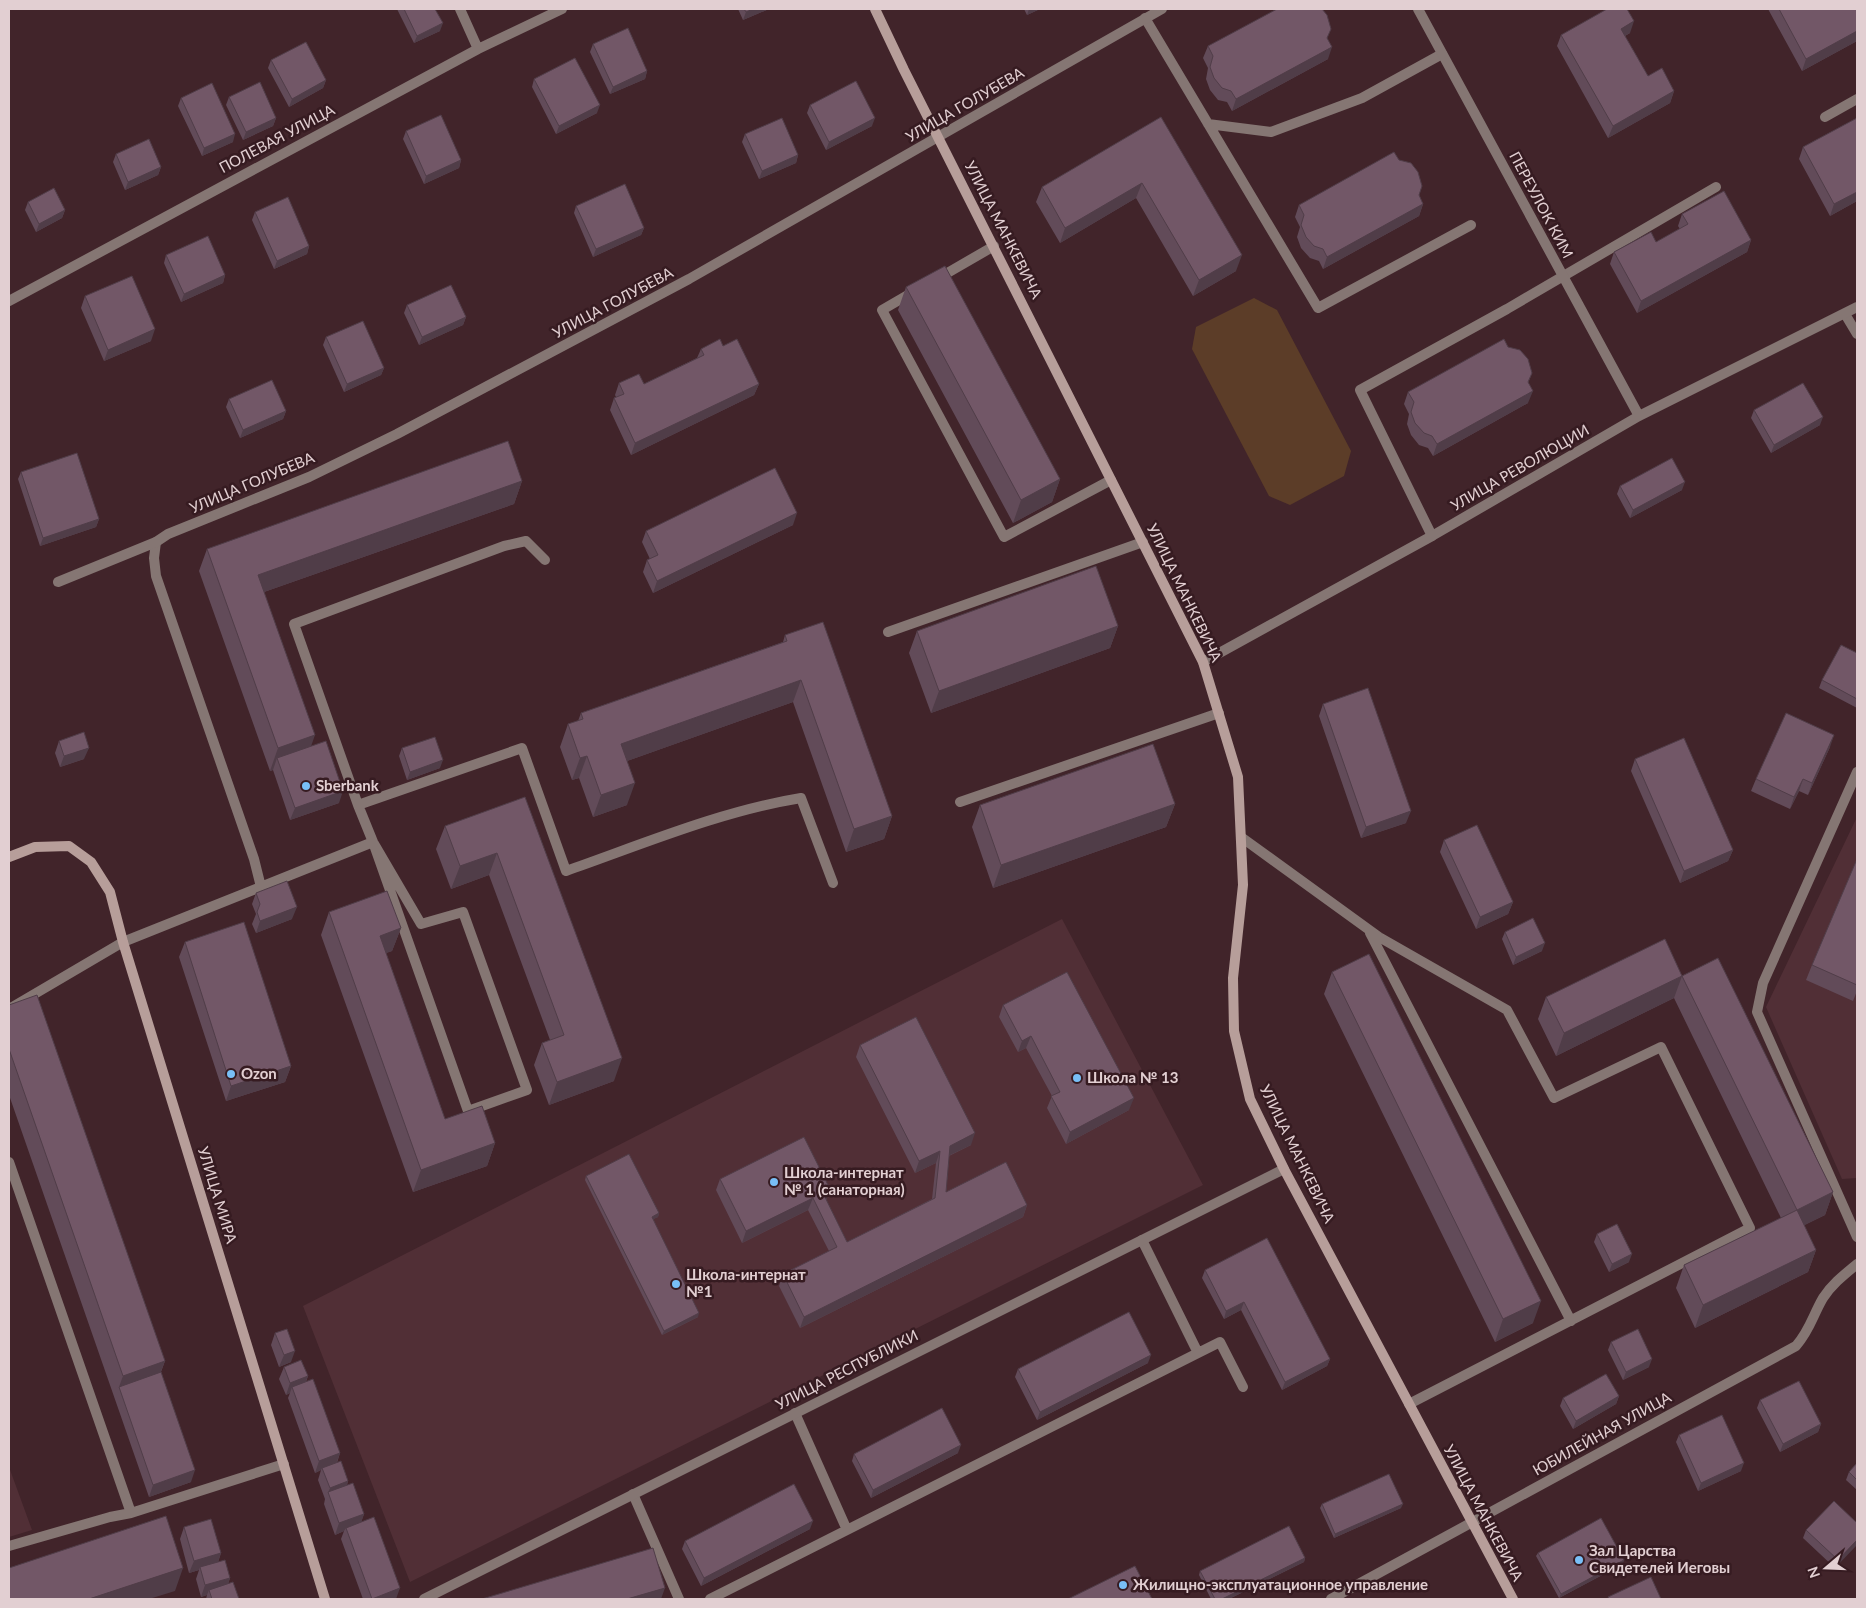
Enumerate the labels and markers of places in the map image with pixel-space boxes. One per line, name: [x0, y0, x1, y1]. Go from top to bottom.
place label: Sberbank: [316, 776, 380, 794]
marker: Sberbank: [300, 780, 312, 792]
place label: Ozon: [241, 1064, 277, 1082]
marker: Ozon: [225, 1068, 237, 1080]
place label: Школа № 13: [1087, 1068, 1178, 1086]
marker: Школа № 13: [1071, 1072, 1083, 1084]
place label: Школа-интернат № 1 (санаторная): [784, 1163, 905, 1198]
marker: Школа-интернат № 1 (санаторная): [768, 1176, 780, 1188]
place label: Школа-интернат №1: [686, 1265, 806, 1300]
marker: Школа-интернат №1: [670, 1278, 682, 1290]
place label: Зал Царства Свидетелей Иеговы: [1589, 1541, 1730, 1576]
marker: Зал Царства Свидетелей Иеговы: [1573, 1554, 1585, 1566]
place label: Жилищно-эксплуатационное управление: [1133, 1575, 1428, 1593]
marker: Жилищно-эксплуатационное управление: [1117, 1579, 1129, 1591]

